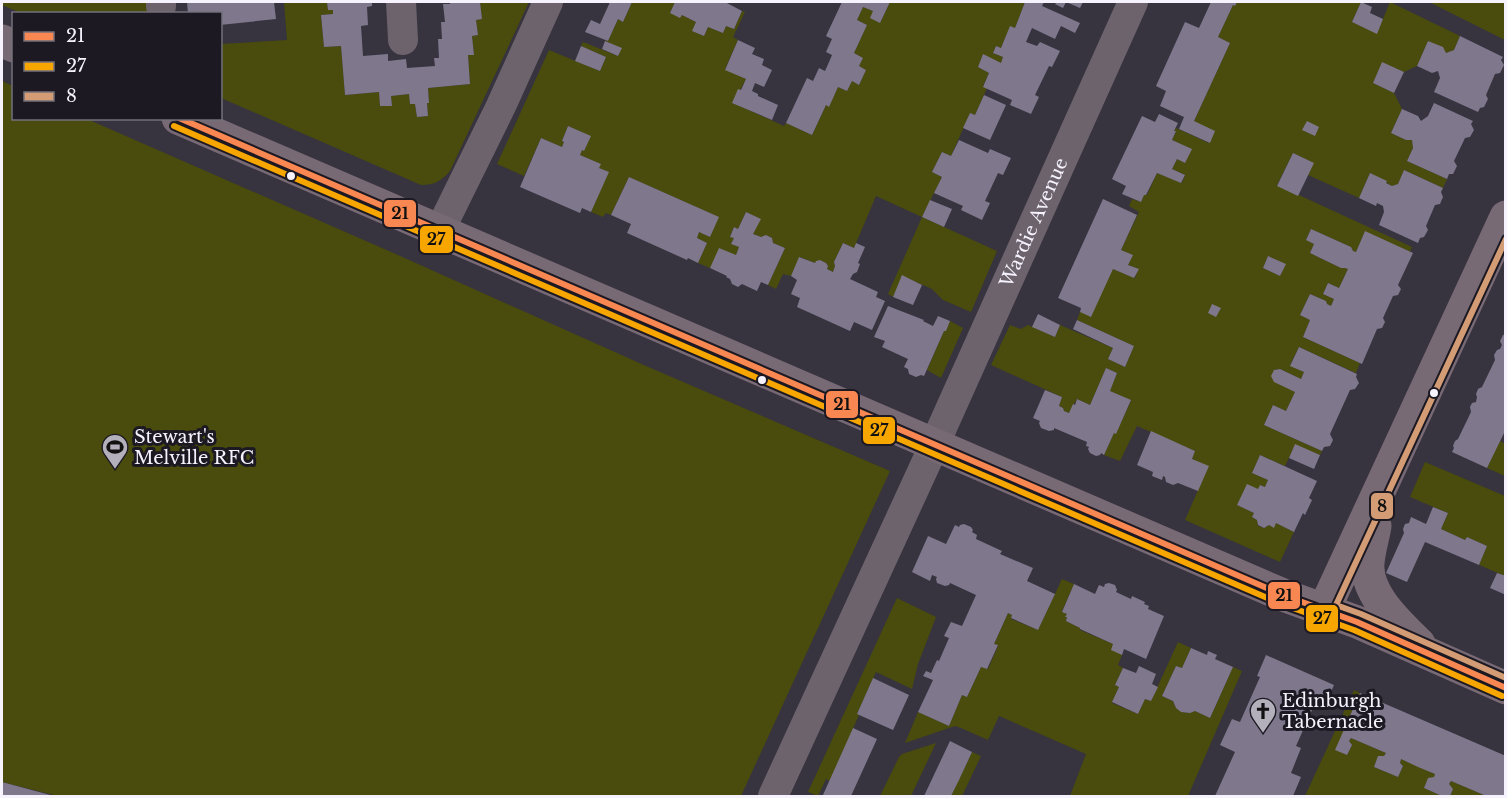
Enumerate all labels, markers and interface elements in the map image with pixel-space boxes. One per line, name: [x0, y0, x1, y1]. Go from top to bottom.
legend: [12, 12, 222, 120]
text: 21: [66, 25, 85, 47]
text: 27: [66, 55, 87, 77]
text: 8: [66, 85, 77, 107]
street label: Wardie Avenue: [995, 154, 1073, 292]
unlabelled marker: [285, 170, 297, 182]
line badge: 21: [383, 199, 417, 228]
text: 21: [391, 203, 409, 223]
line badge: 27: [419, 225, 454, 254]
text: 27: [427, 229, 446, 249]
unlabelled marker: [756, 374, 768, 386]
unlabelled marker: [1428, 387, 1440, 399]
line badge: 21: [825, 390, 859, 419]
text: 21: [833, 394, 851, 414]
line badge: 27: [862, 416, 896, 445]
text: 27: [870, 420, 889, 440]
place label: Stewart's Melville RFC: [134, 426, 254, 469]
sports icon: Stewart's Melville RFC: [100, 432, 130, 470]
line badge: 8: [1370, 492, 1394, 520]
text: 8: [1377, 496, 1387, 516]
line badge: 21: [1267, 581, 1301, 610]
text: 21: [1275, 585, 1293, 605]
line badge: 27: [1305, 604, 1339, 633]
text: 27: [1313, 608, 1332, 628]
place label: Edinburgh Tabernacle: [1282, 690, 1383, 733]
church icon: Edinburgh Tabernacle: [1248, 696, 1278, 734]

